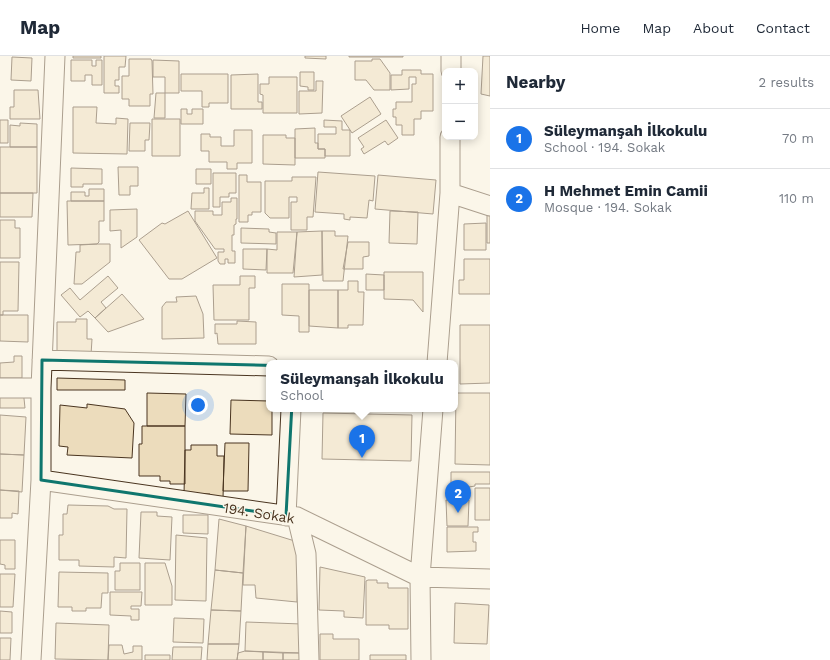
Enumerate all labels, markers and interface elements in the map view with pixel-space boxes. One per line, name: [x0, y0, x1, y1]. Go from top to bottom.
text: Map: [20, 16, 60, 39]
text: Home: [580, 20, 620, 36]
text: Map: [642, 20, 671, 36]
text: About: [693, 20, 734, 36]
text: Contact: [756, 20, 810, 36]
map controls: [442, 68, 478, 140]
button: +: [442, 68, 478, 104]
text: Nearby: [506, 72, 565, 92]
text: 2 results: [759, 75, 814, 90]
button: −: [442, 104, 478, 140]
text: Süleymanşah İlkokulu: [544, 122, 707, 140]
text: 1: [516, 131, 522, 146]
text: 70 m: [782, 131, 814, 146]
text: School · 194. Sokak: [544, 140, 665, 155]
text: H Mehmet Emin Camii: [544, 182, 708, 200]
text: 2: [515, 191, 523, 206]
text: 110 m: [779, 191, 814, 206]
text: Mosque · 194. Sokak: [544, 200, 672, 215]
popup: [266, 360, 458, 412]
text: Süleymanşah İlkokulu: [280, 370, 444, 388]
text: School: [280, 388, 324, 403]
your location: [188, 395, 208, 415]
pin: 1: [349, 425, 375, 458]
pin: 2: [445, 480, 471, 513]
street label: 194. Sokak: [222, 499, 296, 527]

